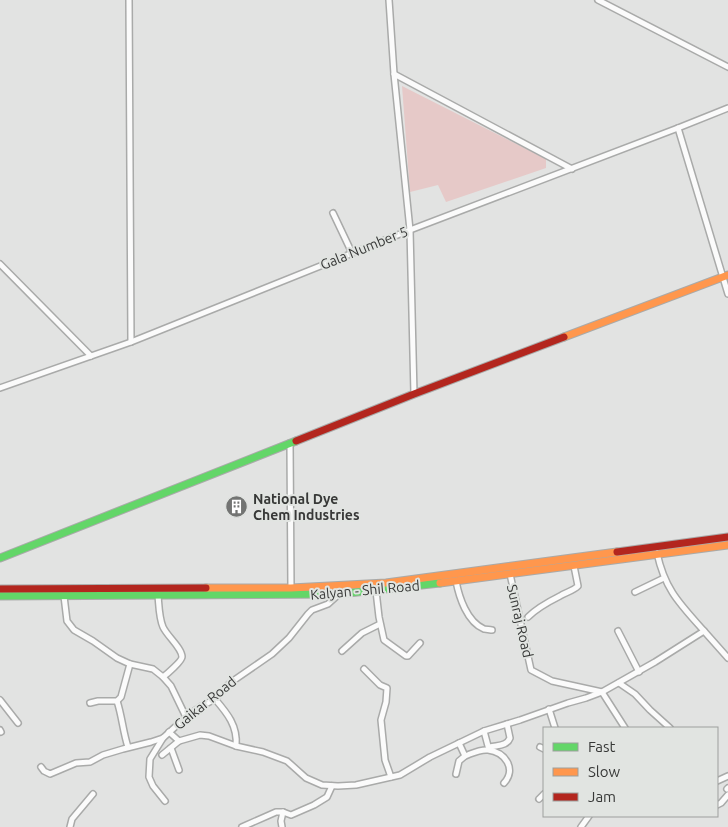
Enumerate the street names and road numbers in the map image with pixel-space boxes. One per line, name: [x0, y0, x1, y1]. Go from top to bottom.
street label: Gala Number 5: [318, 223, 410, 273]
street label: Kalyan - Shil Road: [310, 577, 420, 603]
street label: Sunraj Road: [504, 583, 536, 659]
street label: Gaikar Road: [171, 673, 239, 733]

